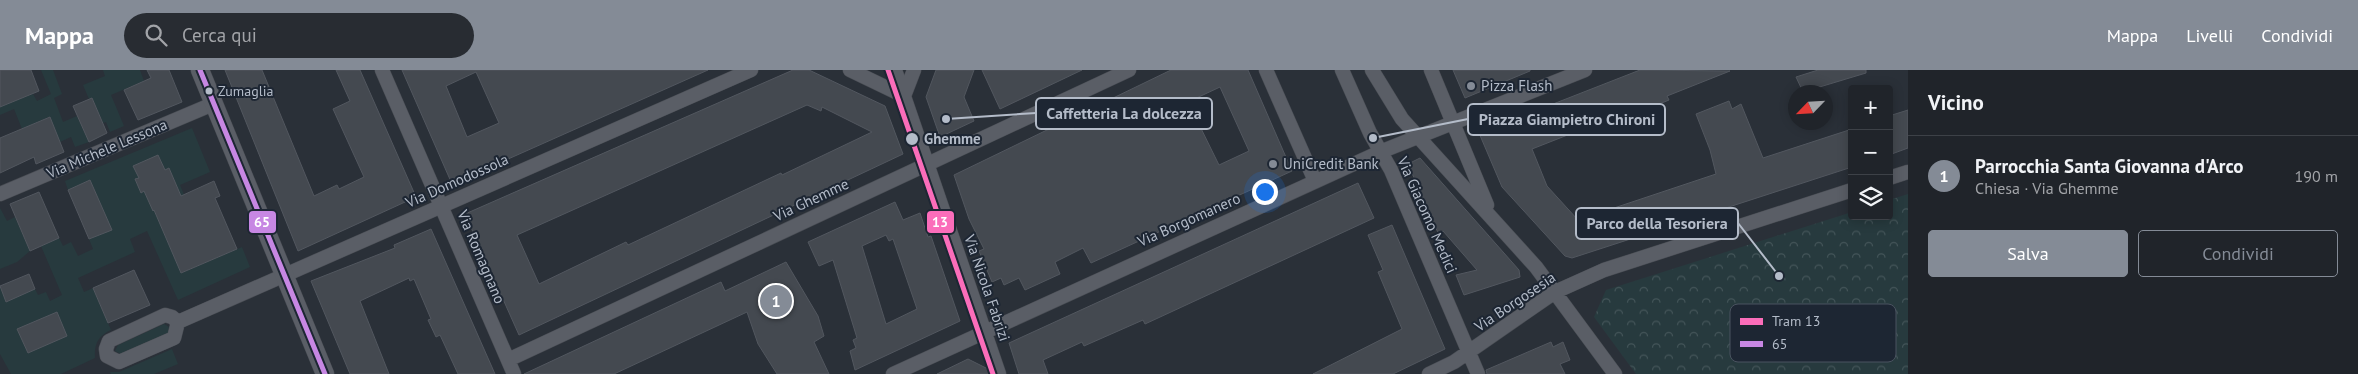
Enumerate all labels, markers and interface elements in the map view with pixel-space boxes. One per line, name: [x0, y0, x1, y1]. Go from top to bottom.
search box: [124, 13, 474, 58]
text: Mappa: [25, 20, 94, 51]
icon: search: [142, 21, 170, 49]
text: Cerca qui: [182, 23, 257, 47]
text: Mappa: [2107, 24, 2158, 47]
text: Livelli: [2186, 24, 2233, 47]
text: Condividi: [2261, 24, 2333, 47]
place label: Pizza Flash: [1481, 76, 1552, 95]
marker: Pizza Flash: [1465, 80, 1477, 92]
place label: Zumaglia: [218, 82, 274, 100]
north arrow: [1788, 85, 1833, 130]
map controls: [1848, 85, 1893, 220]
button: +: [1848, 85, 1893, 130]
marker: Zumaglia: [204, 86, 214, 96]
text: Vicino: [1928, 89, 1984, 116]
callout: Caffetteria La dolcezza: [1036, 98, 1212, 129]
text: Caffetteria La dolcezza: [1046, 103, 1202, 123]
callout: Piazza Giampietro Chironi: [1468, 104, 1665, 135]
text: Piazza Giampietro Chironi: [1479, 109, 1655, 129]
street label: Via Michele Lessona: [43, 115, 170, 183]
place label: Ghemme: [924, 129, 981, 148]
button: −: [1848, 130, 1893, 175]
marker: Ghemme: [904, 131, 920, 147]
street label: Via Domodossola: [401, 149, 511, 212]
street label: Via Giacomo Medici: [1393, 153, 1462, 276]
place label: UniCredit Bank: [1283, 154, 1380, 173]
text: Parrocchia Santa Giovanna d'Arco: [1975, 154, 2244, 178]
marker: UniCredit Bank: [1267, 158, 1279, 170]
text: 1: [1939, 166, 1949, 186]
text: 190 m: [2295, 166, 2338, 186]
street label: Via Ghemme: [769, 174, 852, 226]
button: layers: [1848, 175, 1893, 220]
text: Chiesa · Via Ghemme: [1975, 178, 2119, 198]
your location: [1252, 179, 1278, 205]
street label: Via Borgomanero: [1134, 188, 1243, 251]
street label: Via Romagnano: [453, 206, 510, 306]
callout: Parco della Tesoriera: [1576, 208, 1738, 239]
line badge: 65: [248, 210, 277, 234]
line badge: 13: [926, 210, 955, 234]
text: 65: [254, 213, 270, 231]
text: 13: [932, 213, 948, 231]
text: Parco della Tesoriera: [1586, 213, 1728, 233]
button: Salva: [1928, 230, 2128, 277]
button: Condividi: [2138, 230, 2338, 277]
street label: Via Nicola Fabrizi: [960, 231, 1015, 344]
street label: Via Borgosesia: [1470, 268, 1559, 336]
pin: 1: [760, 282, 792, 320]
legend: [1730, 304, 1896, 362]
text: Tram 13: [1772, 312, 1820, 330]
text: 65: [1772, 335, 1787, 353]

